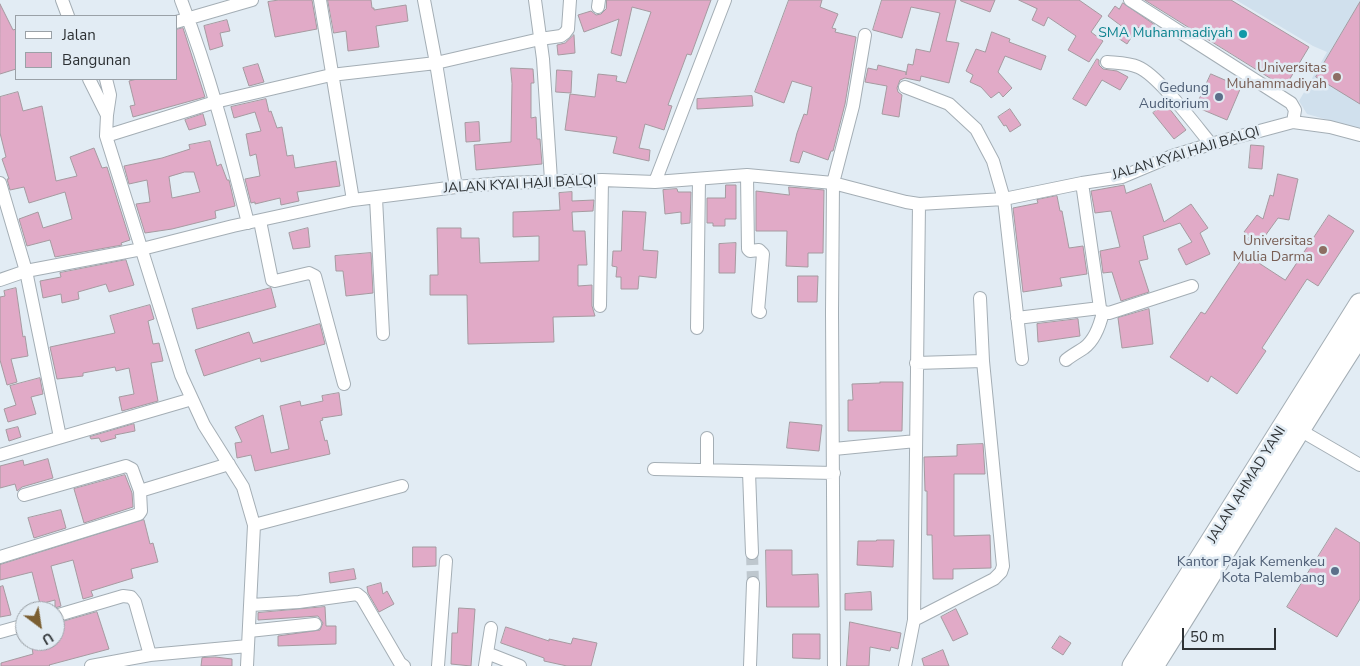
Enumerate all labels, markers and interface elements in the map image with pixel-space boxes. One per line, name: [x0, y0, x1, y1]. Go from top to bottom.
legend: [15, 15, 178, 80]
text: Jalan: [62, 25, 96, 45]
place label: SMA Muhammadiyah: [1098, 26, 1233, 42]
marker: SMA Muhammadiyah: [1237, 28, 1249, 40]
text: Bangunan: [62, 50, 131, 70]
place label: Universitas Muhammadiyah: [1227, 61, 1327, 94]
marker: Universitas Muhammadiyah: [1331, 71, 1343, 83]
place label: Gedung Auditorium: [1139, 81, 1209, 114]
marker: Gedung Auditorium: [1213, 91, 1225, 103]
street label: JALAN KYAI HAJI BALQI: [1110, 124, 1262, 184]
street label: JALAN KYAI HAJI BALQI: [443, 173, 597, 197]
place label: Universitas Mulia Darma: [1233, 234, 1313, 266]
marker: Universitas Mulia Darma: [1317, 244, 1329, 256]
street label: JALAN AHMAD YANI: [1204, 423, 1290, 547]
place label: Kantor Pajak Kemenkeu Kota Palembang: [1177, 555, 1325, 588]
marker: Kantor Pajak Kemenkeu Kota Palembang: [1329, 565, 1341, 577]
north arrow: [15, 601, 65, 651]
scale bar: [1185, 618, 1279, 650]
text: 50 m: [1190, 627, 1225, 647]
text: U: [38, 628, 57, 649]

